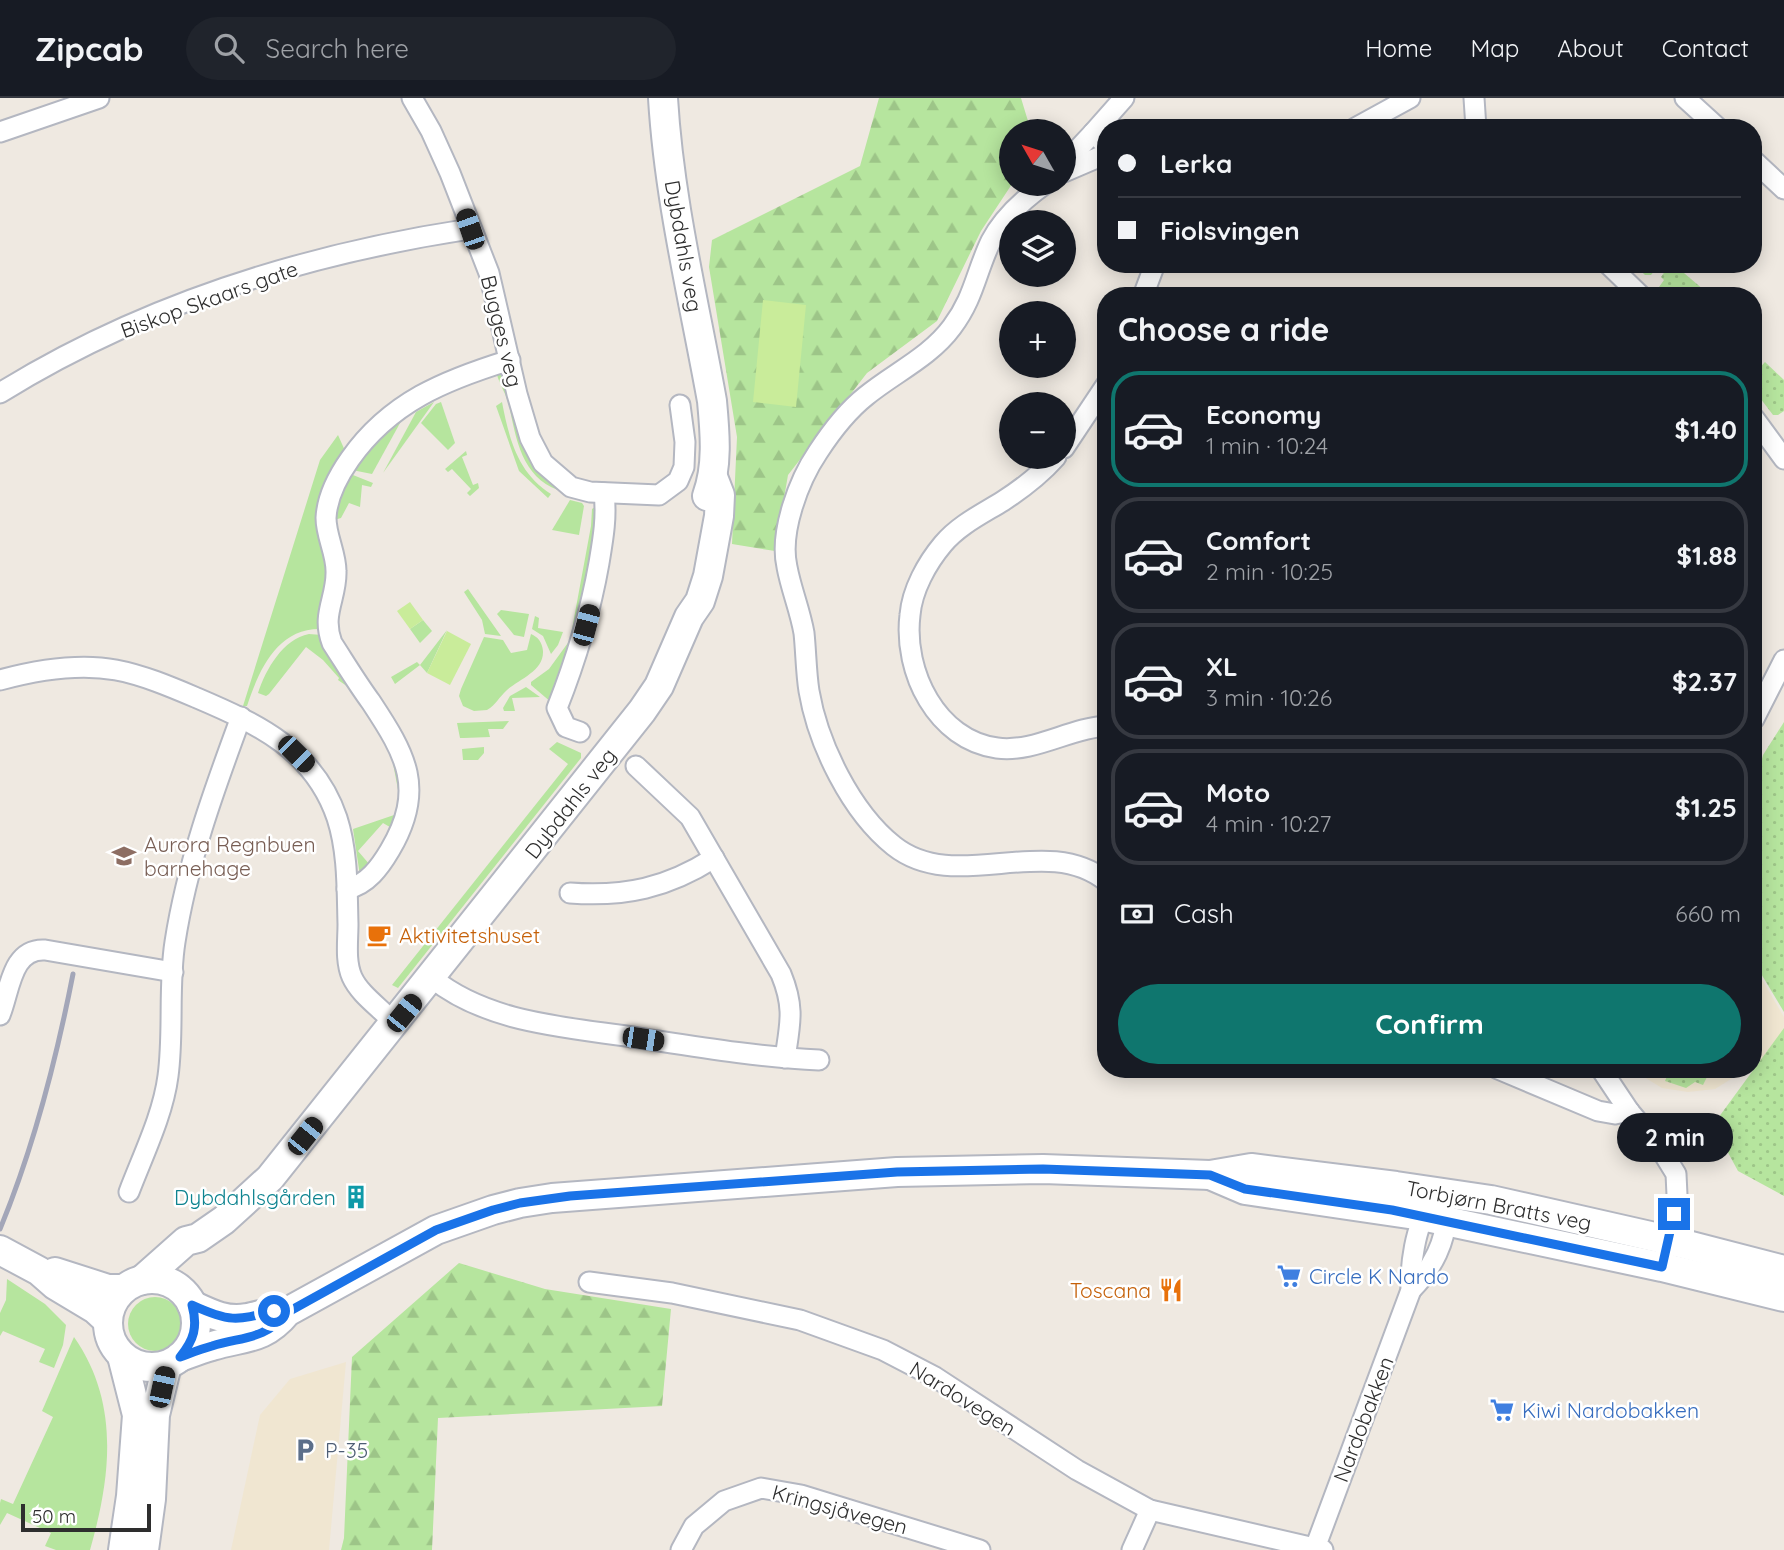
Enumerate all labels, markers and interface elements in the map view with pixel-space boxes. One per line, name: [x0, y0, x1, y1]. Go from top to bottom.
search box: [186, 17, 676, 80]
text: Zipcab: [35, 28, 144, 69]
icon: search: [210, 29, 248, 67]
text: Search here: [266, 32, 409, 65]
text: Home: [1365, 33, 1432, 63]
text: Map: [1470, 33, 1519, 63]
text: About: [1557, 33, 1624, 63]
text: Contact: [1662, 33, 1749, 63]
north arrow: [999, 119, 1076, 196]
map controls: [999, 119, 1076, 469]
text: Lerka: [1160, 147, 1232, 180]
street label: Dybdahls veg: [660, 178, 708, 314]
car: [454, 206, 487, 252]
button: layers: [999, 210, 1076, 287]
text: Fiolsvingen: [1160, 214, 1300, 247]
street label: Biskop Skaars gate: [117, 255, 301, 343]
street label: Bugges veg: [476, 272, 528, 390]
button: +: [999, 301, 1076, 378]
text: Choose a ride: [1118, 309, 1330, 349]
button: −: [999, 392, 1076, 469]
icon: car: [1122, 398, 1185, 461]
text: Economy: [1206, 398, 1321, 431]
text: $1.40: [1674, 413, 1737, 446]
text: 1 min · 10:24: [1206, 431, 1328, 460]
icon: car: [1122, 524, 1185, 587]
text: Comfort: [1206, 524, 1311, 557]
text: $1.88: [1676, 539, 1737, 572]
text: 2 min · 10:25: [1206, 557, 1333, 586]
car: [571, 602, 602, 648]
icon: car: [1122, 650, 1185, 713]
text: XL: [1206, 650, 1238, 683]
text: $2.37: [1672, 665, 1737, 698]
text: 3 min · 10:26: [1206, 683, 1332, 712]
car: [274, 732, 319, 776]
street label: Dybdahls veg: [519, 742, 621, 864]
icon: car: [1122, 776, 1185, 839]
text: Moto: [1206, 776, 1270, 809]
text: $1.25: [1675, 791, 1737, 824]
text: 4 min · 10:27: [1206, 809, 1331, 838]
place label: Aurora Regnbuen barnehage: [144, 831, 316, 881]
school or university icon: Aurora Regnbuen barnehage: [110, 842, 138, 870]
icon: cash: [1118, 895, 1156, 933]
text: Cash: [1174, 897, 1234, 930]
text: 660 m: [1675, 899, 1741, 928]
cafe icon: Aktivitetshuset: [365, 921, 393, 949]
place label: Aktivitetshuset: [399, 922, 540, 948]
button: Confirm: [1118, 984, 1741, 1064]
car: [383, 990, 426, 1036]
car: [621, 1025, 666, 1053]
callout: 2 min: [1616, 1112, 1732, 1162]
car: [284, 1113, 327, 1159]
text: 2 min: [1645, 1123, 1705, 1152]
street label: Torbjørn Bratts veg: [1404, 1174, 1594, 1236]
building icon: Dybdahlsgården: [342, 1183, 370, 1211]
place label: Dybdahlsgården: [174, 1184, 336, 1210]
route end: [1658, 1198, 1690, 1230]
supermarket icon: Circle K Nardo: [1275, 1262, 1303, 1290]
place label: Circle K Nardo: [1309, 1263, 1449, 1289]
restaurant icon: Toscana: [1157, 1276, 1185, 1304]
place label: Toscana: [1070, 1277, 1151, 1303]
route start: [258, 1295, 290, 1327]
street label: Nardobakken: [1327, 1353, 1399, 1485]
street label: Nardovegen: [905, 1355, 1021, 1441]
car: [148, 1364, 177, 1410]
supermarket icon: Kiwi Nardobakken: [1488, 1396, 1516, 1424]
place label: Kiwi Nardobakken: [1522, 1397, 1699, 1423]
parking icon: P-35: [291, 1436, 319, 1464]
place label: P-35: [325, 1437, 368, 1463]
street label: Kringsjåvegen: [769, 1478, 911, 1540]
scale bar: [21, 1501, 150, 1533]
text: 50 m: [32, 1504, 76, 1528]

